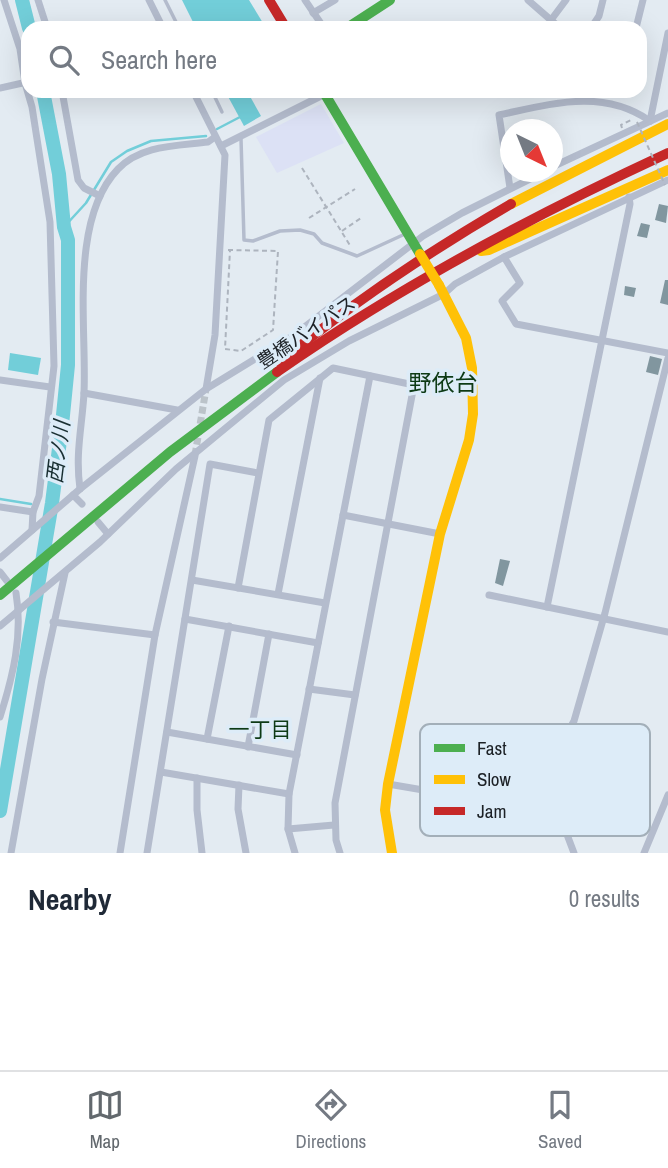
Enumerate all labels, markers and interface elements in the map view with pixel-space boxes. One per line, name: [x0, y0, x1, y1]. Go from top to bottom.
search box: [21, 21, 647, 98]
icon: search: [45, 41, 83, 79]
text: Search here: [101, 42, 217, 77]
north arrow: [500, 119, 563, 182]
street label: 豊橋バイパス: [252, 289, 360, 375]
district label: 野依台: [409, 367, 478, 398]
water label: 西ノ川: [40, 417, 76, 485]
district label: 一丁目: [229, 715, 292, 744]
legend: [420, 724, 650, 836]
text: Fast: [477, 735, 507, 761]
text: Slow: [477, 766, 512, 792]
text: Jam: [477, 798, 506, 824]
text: Nearby: [28, 879, 111, 919]
text: 0 results: [569, 883, 640, 914]
tab: Map: [86, 1086, 124, 1154]
tab: Directions: [295, 1086, 366, 1154]
tab: Saved: [538, 1086, 582, 1154]

